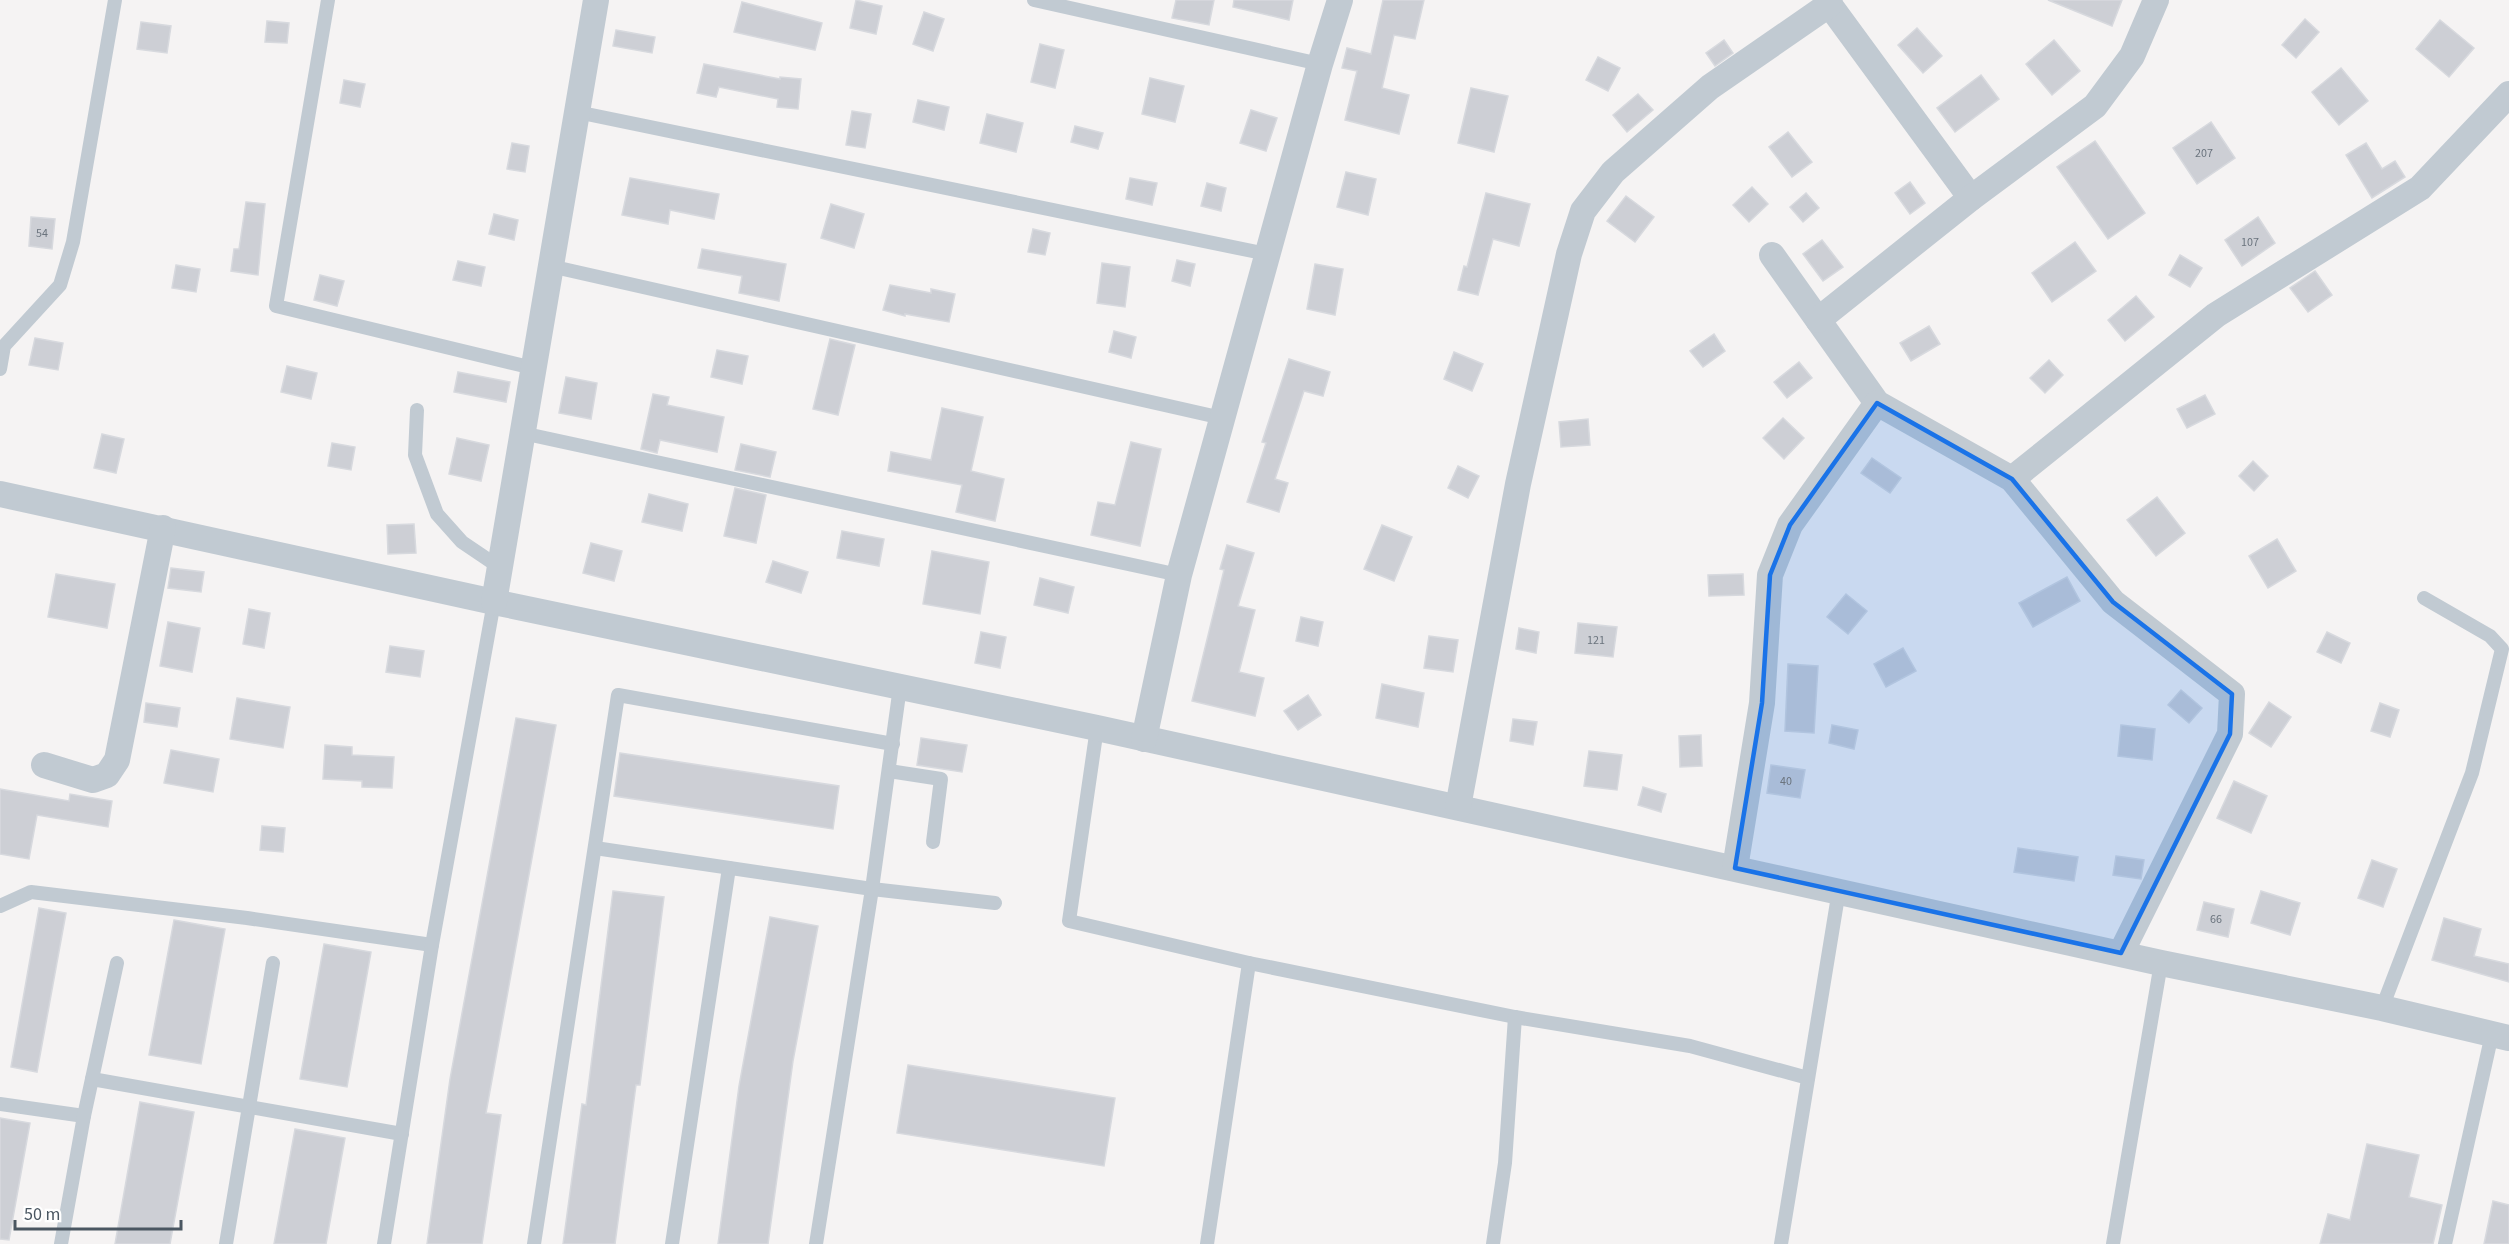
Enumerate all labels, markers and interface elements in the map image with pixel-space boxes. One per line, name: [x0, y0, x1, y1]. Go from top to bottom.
house number: 207: [2195, 145, 2213, 162]
house number: 54: [36, 225, 48, 242]
house number: 107: [2241, 234, 2259, 251]
house number: 121: [1587, 632, 1605, 649]
house number: 40: [1780, 773, 1792, 790]
house number: 66: [2210, 911, 2222, 928]
scale bar: [15, 1193, 182, 1231]
text: 50 m: [24, 1202, 60, 1227]

